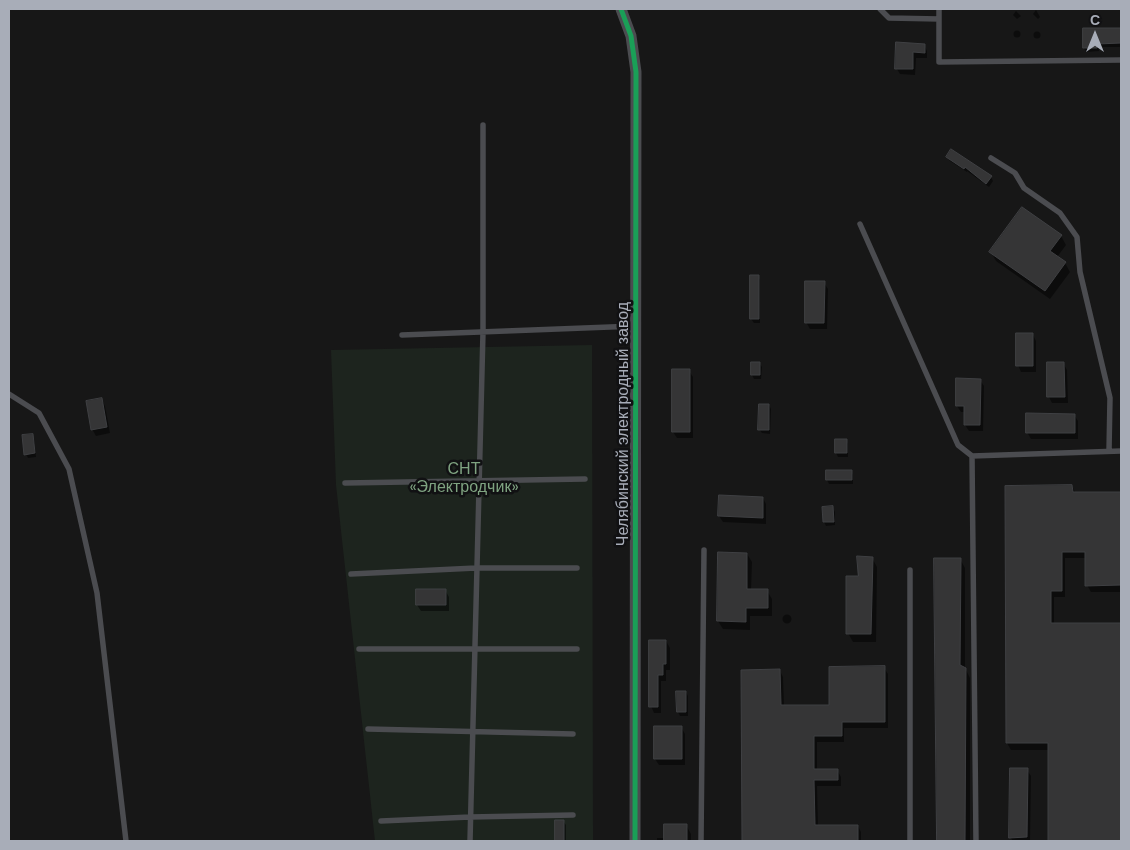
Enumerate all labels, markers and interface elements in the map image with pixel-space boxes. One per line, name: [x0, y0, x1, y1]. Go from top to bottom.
north arrow: [1070, 10, 1120, 60]
text: С: [1090, 11, 1100, 29]
street label: Челябинский электродный завод: [614, 302, 634, 546]
park label: СНТ «Электродчик»: [409, 460, 519, 498]

